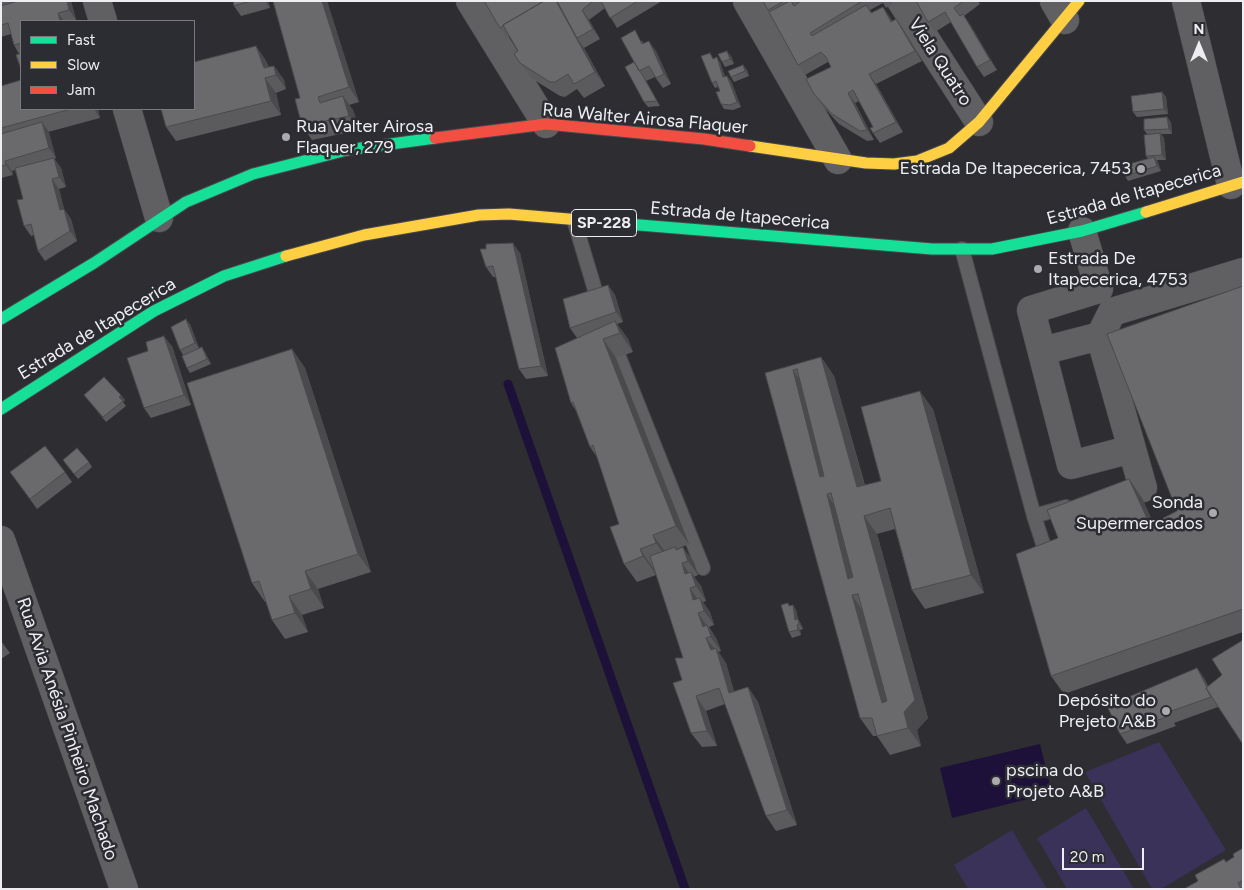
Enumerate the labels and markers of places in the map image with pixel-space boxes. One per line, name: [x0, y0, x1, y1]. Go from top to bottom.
place label: Rua Valter Airosa Flaquer, 279: [296, 116, 433, 158]
marker: Rua Valter Airosa Flaquer, 279: [280, 131, 292, 143]
place label: Estrada De Itapecerica, 7453: [900, 158, 1131, 180]
marker: Estrada De Itapecerica, 7453: [1135, 163, 1147, 175]
place label: Estrada De Itapecerica, 4753: [1048, 248, 1188, 290]
marker: Estrada De Itapecerica, 4753: [1032, 263, 1044, 275]
place label: Sonda Supermercados: [1076, 492, 1203, 534]
marker: Sonda Supermercados: [1207, 507, 1219, 519]
place label: Depósito do Prejeto A&B: [1058, 690, 1156, 732]
marker: Depósito do Prejeto A&B: [1160, 705, 1172, 717]
place label: pscina do Projeto A&B: [1006, 760, 1104, 802]
marker: pscina do Projeto A&B: [990, 775, 1002, 787]

